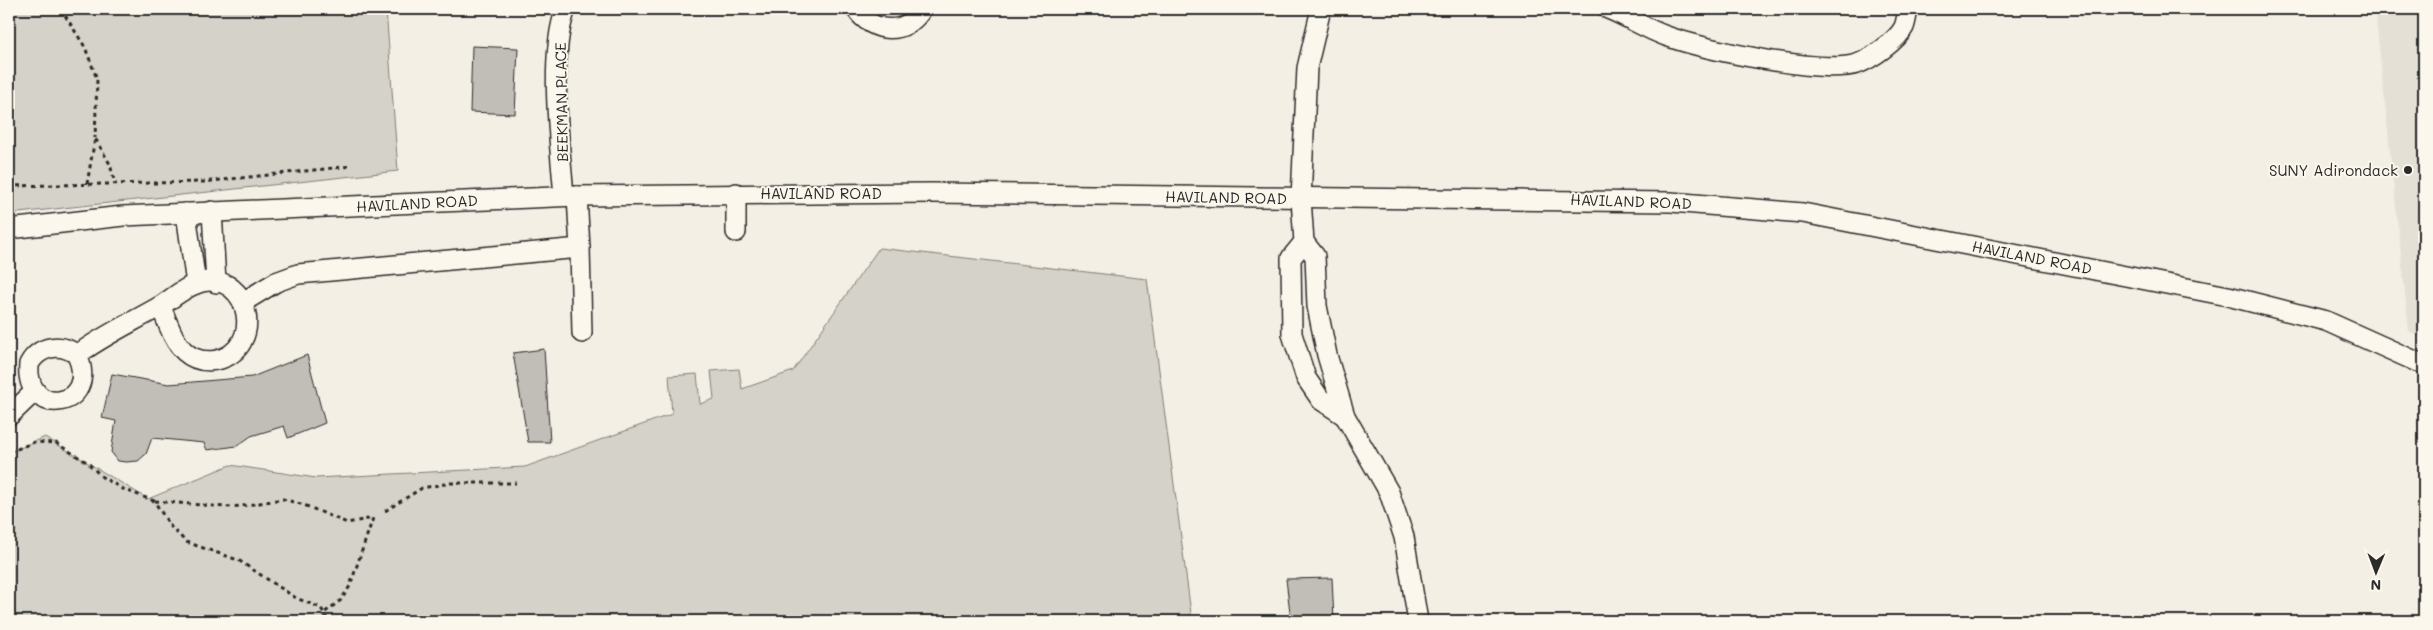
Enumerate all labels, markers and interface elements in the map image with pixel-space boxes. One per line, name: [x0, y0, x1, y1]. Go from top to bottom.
street label: BEEKMAN PLACE: [550, 42, 572, 162]
place label: SUNY Adirondack: [2269, 160, 2398, 180]
marker: SUNY Adirondack: [2402, 164, 2414, 176]
street label: HAVILAND ROAD: [760, 183, 882, 203]
street label: HAVILAND ROAD: [1165, 186, 1287, 208]
street label: HAVILAND ROAD: [1570, 189, 1692, 213]
street label: HAVILAND ROAD: [356, 190, 478, 216]
street label: HAVILAND ROAD: [1970, 236, 2094, 278]
north arrow: [2350, 548, 2400, 598]
text: N: [2370, 576, 2381, 595]

